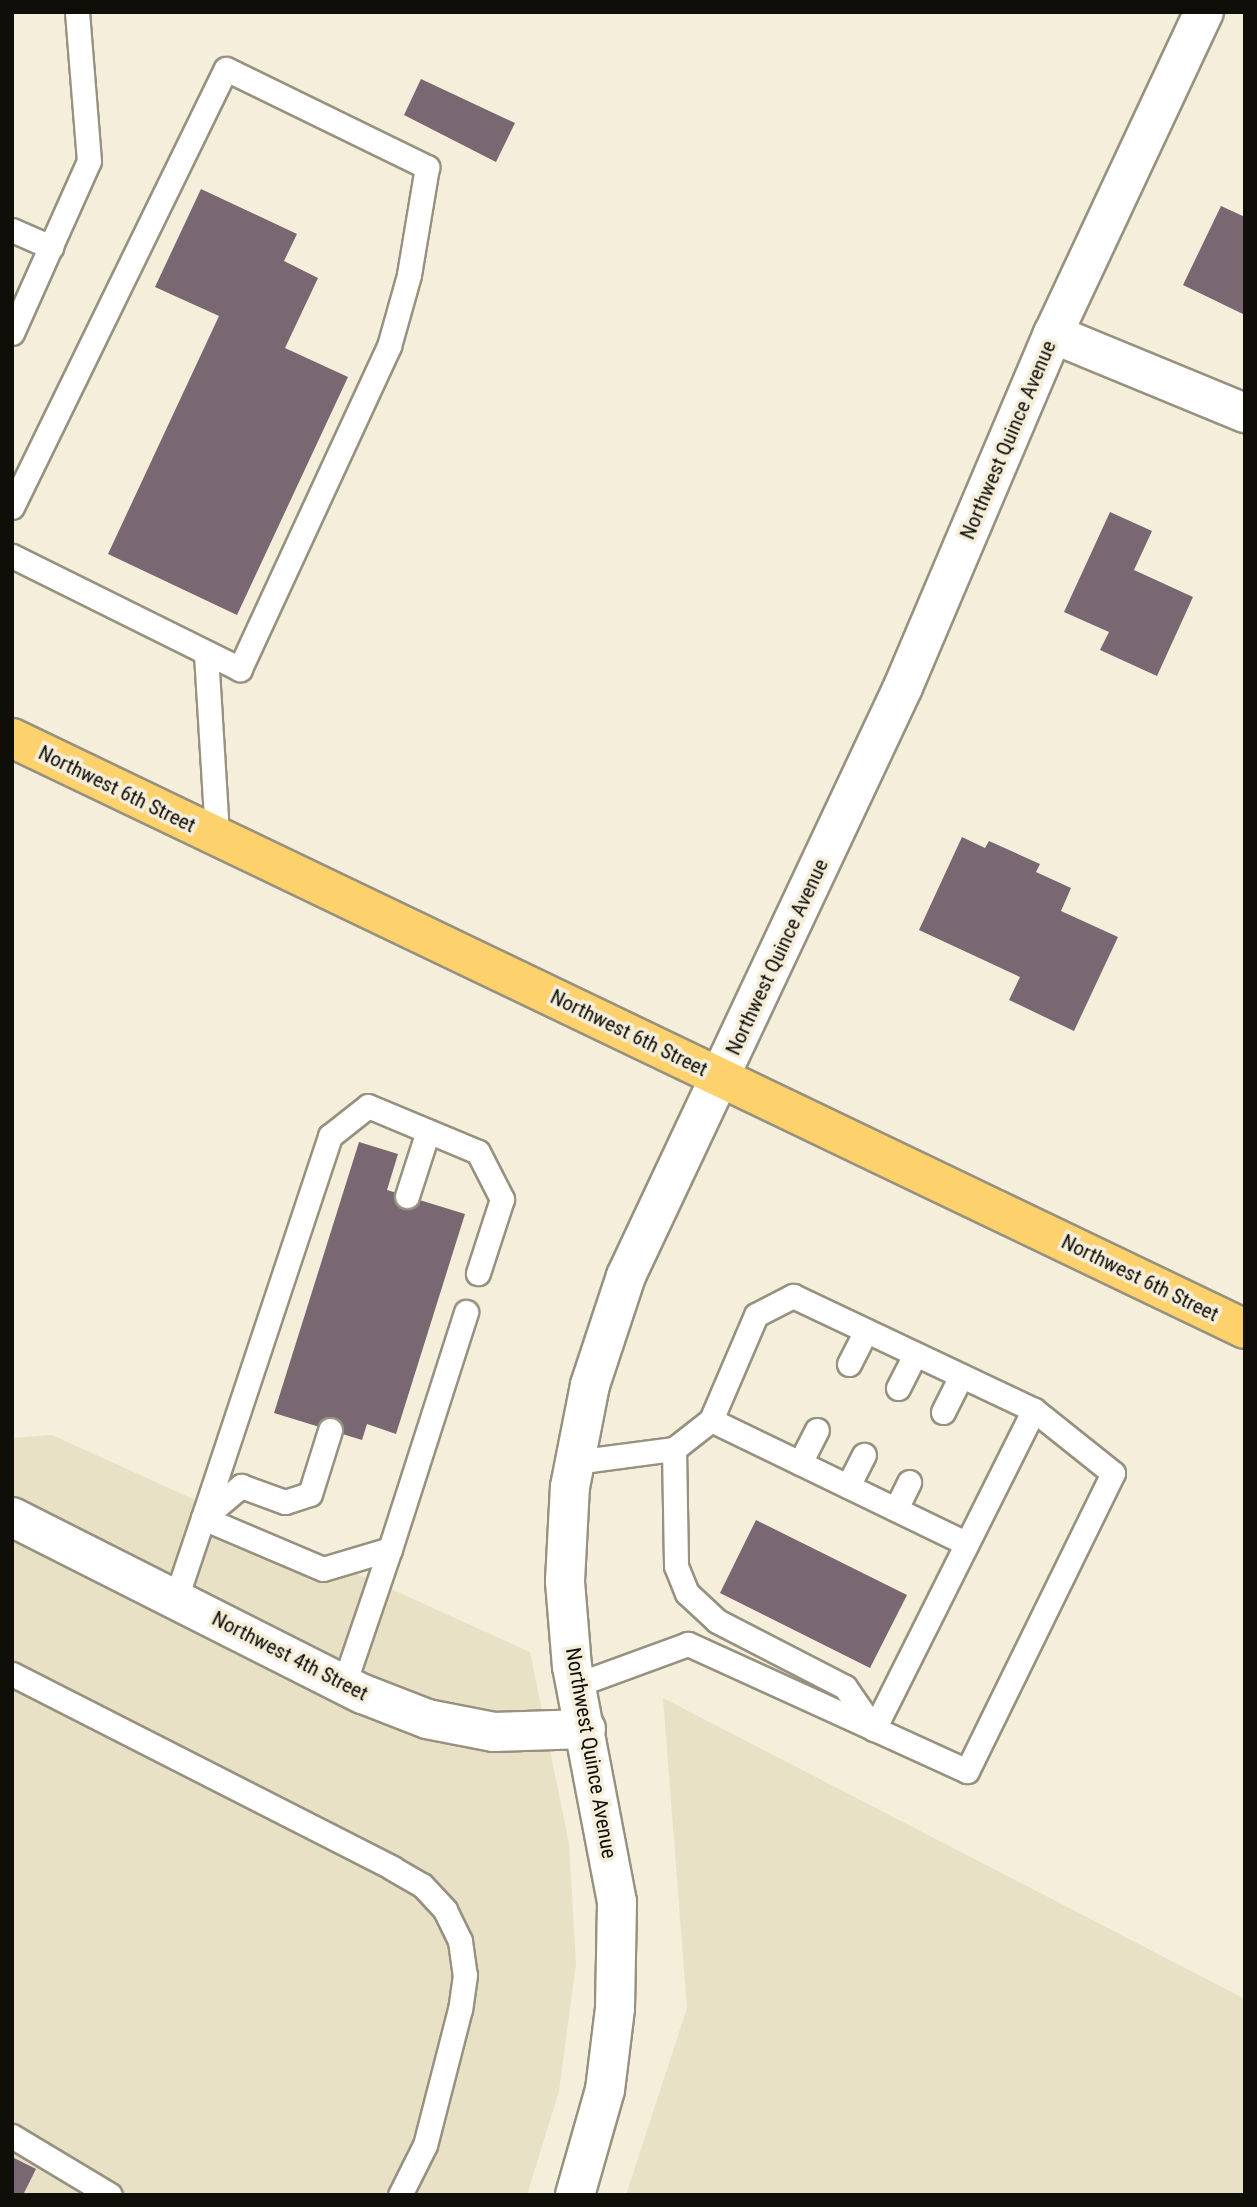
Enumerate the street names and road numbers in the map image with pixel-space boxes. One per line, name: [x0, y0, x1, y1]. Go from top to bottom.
street label: Northwest Quince Avenue: [955, 337, 1061, 543]
street label: Northwest 6th Street: [34, 740, 200, 838]
street label: Northwest Quince Avenue: [720, 855, 834, 1059]
street label: Northwest 6th Street: [546, 984, 712, 1082]
street label: Northwest 6th Street: [1057, 1229, 1223, 1327]
street label: Northwest 4th Street: [208, 1606, 372, 1706]
street label: Northwest Quince Avenue: [560, 1646, 622, 1860]

